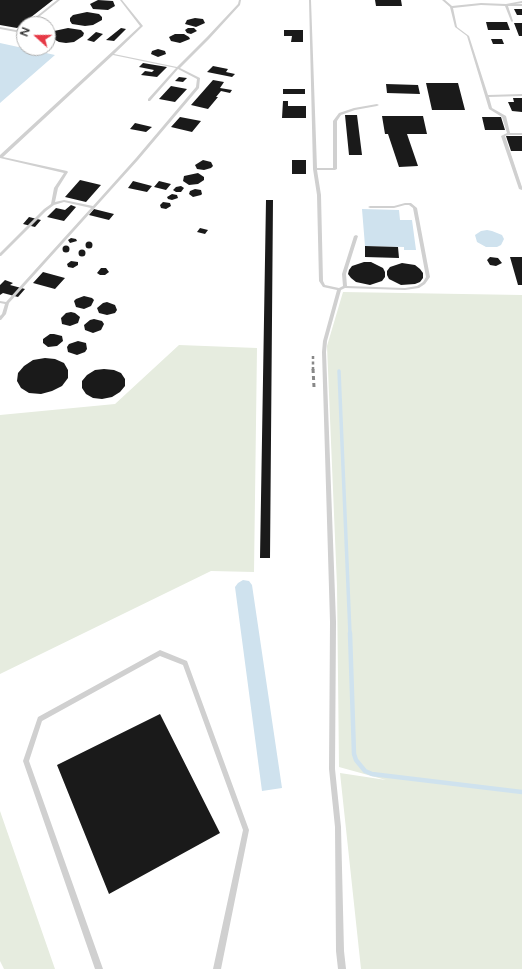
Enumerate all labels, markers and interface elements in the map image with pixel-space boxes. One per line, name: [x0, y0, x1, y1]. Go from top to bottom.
north arrow: [16, 16, 56, 56]
text: N: [18, 25, 33, 38]

